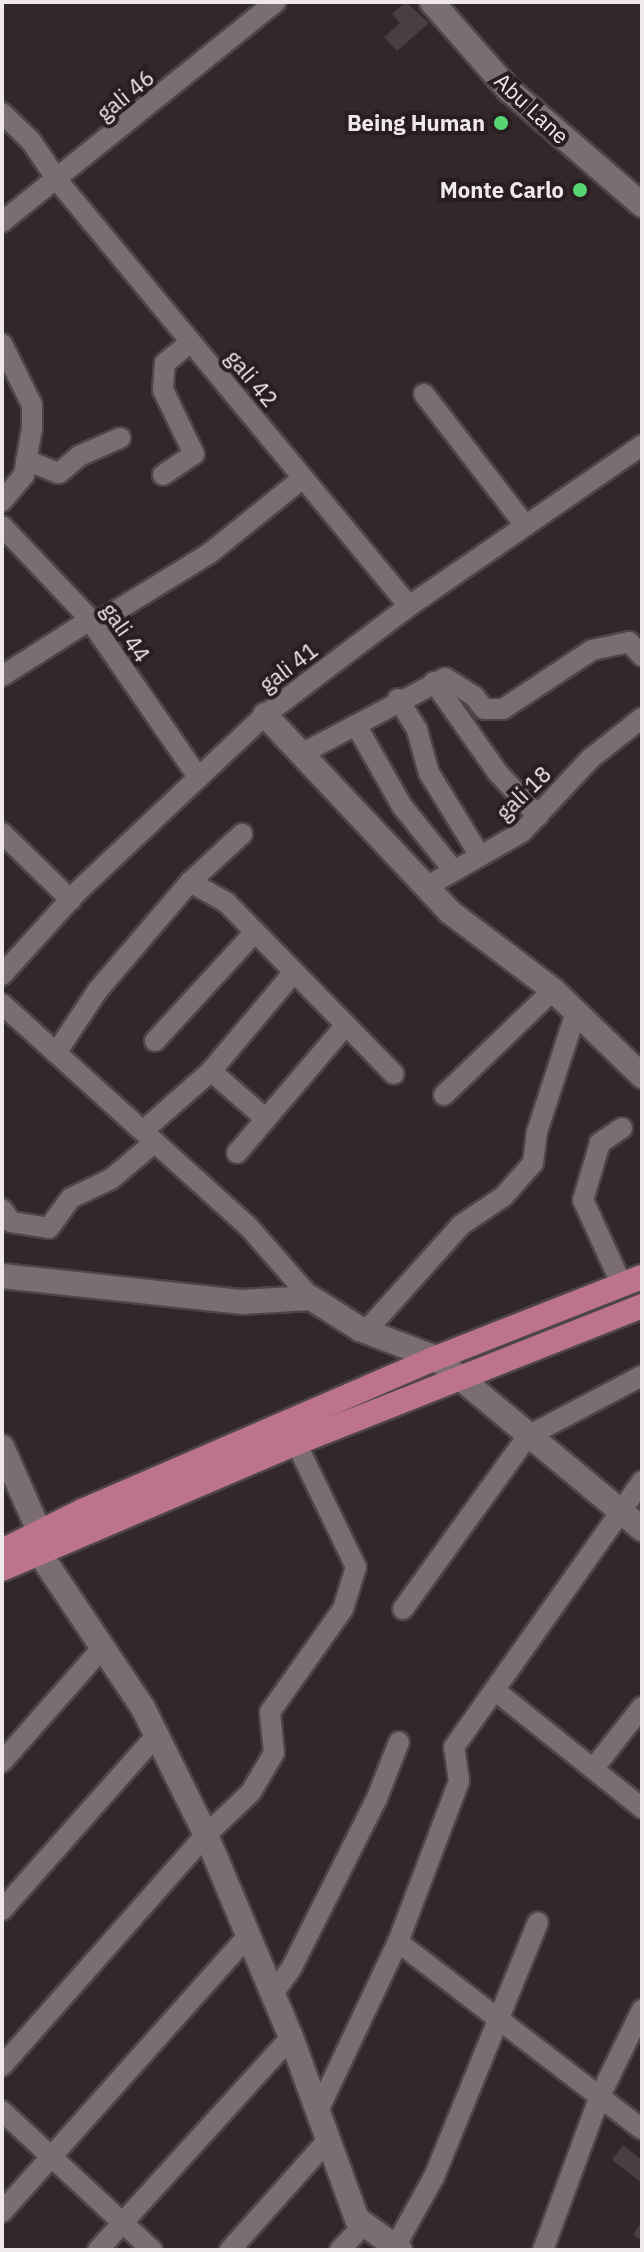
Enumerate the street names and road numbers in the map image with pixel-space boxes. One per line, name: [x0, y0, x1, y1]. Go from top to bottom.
street label: gali 46: [91, 64, 159, 126]
street label: Abu Lane: [489, 67, 575, 149]
street label: gali 42: [221, 344, 283, 412]
street label: gali 44: [96, 597, 156, 667]
street label: gali 41: [254, 636, 322, 698]
street label: gali 18: [490, 760, 556, 826]

